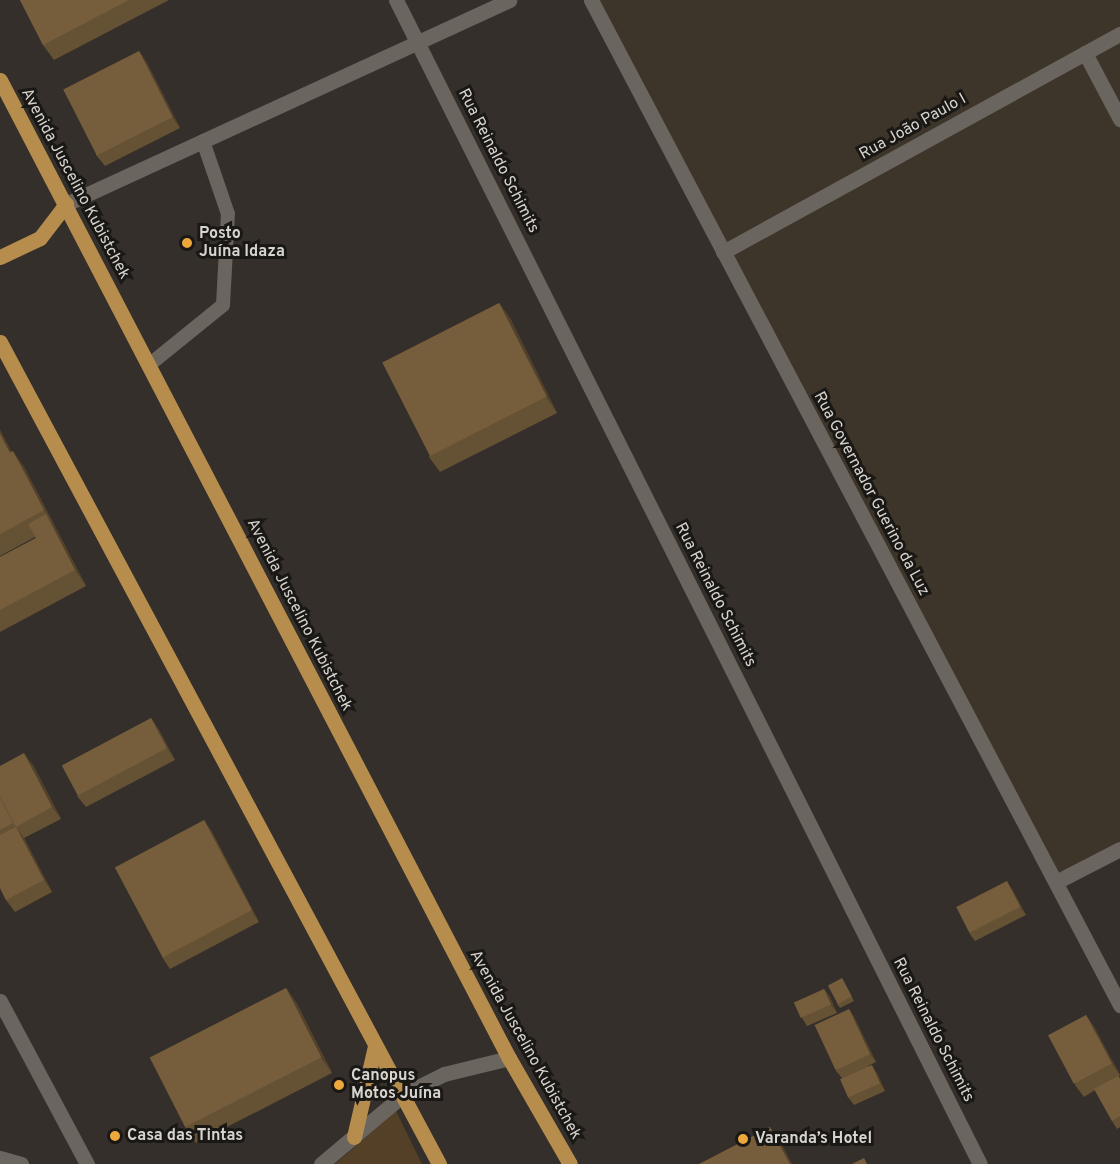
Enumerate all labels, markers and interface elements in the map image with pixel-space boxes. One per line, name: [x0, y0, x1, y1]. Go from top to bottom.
street label: Avenida Juscelino Kubistchek: [16, 85, 134, 283]
street label: Rua Reinaldo Schimits: [453, 86, 543, 236]
street label: Rua João Paulo I: [856, 90, 970, 164]
place label: Posto Juína Idaza: [199, 224, 285, 262]
marker: Posto Juína Idaza: [180, 236, 194, 250]
street label: Rua Governador Guerino da Luz: [809, 389, 933, 599]
street label: Avenida Juscelino Kubistchek: [242, 516, 356, 714]
street label: Rua Reinaldo Schimits: [670, 520, 760, 670]
street label: Avenida Juscelino Kubistchek: [465, 947, 585, 1143]
street label: Rua Reinaldo Schimits: [888, 955, 978, 1105]
place label: Canopus Motos Juína: [351, 1066, 441, 1104]
marker: Canopus Motos Juína: [332, 1078, 346, 1092]
place label: Casa das Tintas: [127, 1126, 243, 1146]
marker: Casa das Tintas: [108, 1129, 122, 1143]
place label: Varanda’s Hotel: [755, 1129, 872, 1149]
marker: Varanda’s Hotel: [736, 1132, 750, 1146]

